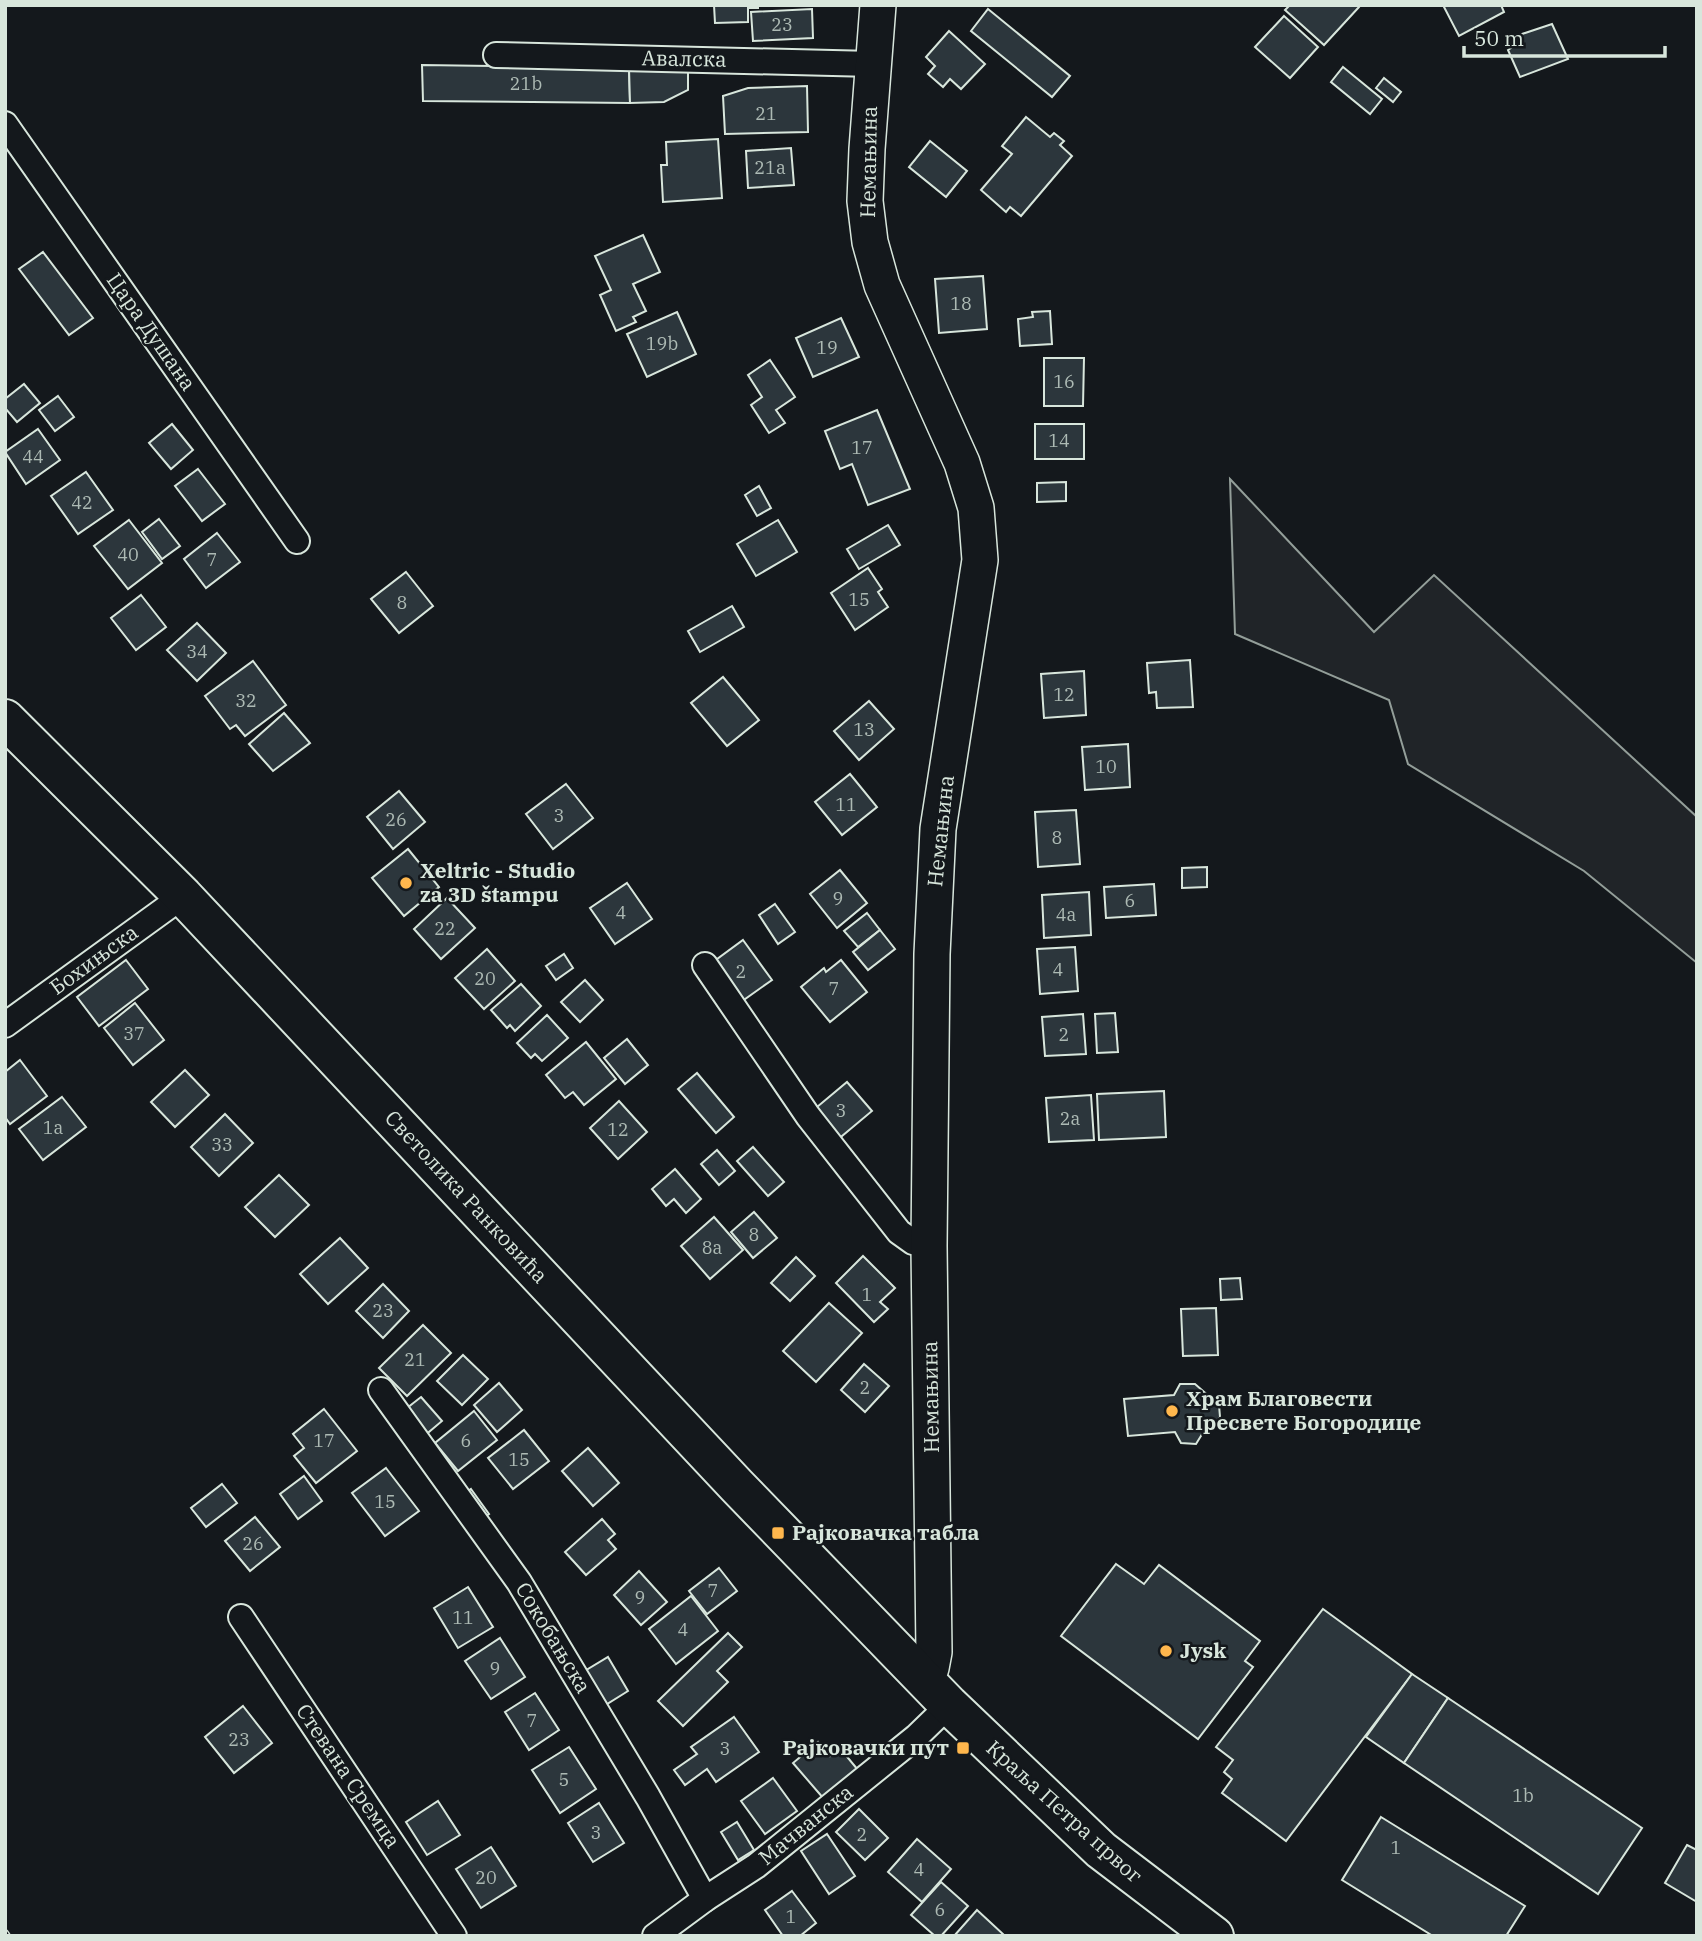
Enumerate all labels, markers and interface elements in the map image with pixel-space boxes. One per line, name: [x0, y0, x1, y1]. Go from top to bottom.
house number: 23: [771, 13, 793, 36]
scale bar: [1464, 14, 1665, 58]
text: 50 m: [1474, 24, 1524, 52]
street label: Авалска: [641, 43, 727, 73]
house number: 21b: [510, 72, 542, 95]
house number: 21: [755, 102, 777, 125]
street label: Немањина: [853, 106, 883, 218]
house number: 21a: [754, 156, 786, 179]
street label: Цара Душана: [101, 267, 203, 396]
house number: 18: [950, 292, 972, 315]
house number: 19b: [646, 332, 678, 355]
house number: 19: [816, 336, 838, 359]
house number: 16: [1053, 370, 1075, 393]
house number: 14: [1048, 429, 1070, 452]
house number: 17: [851, 436, 873, 459]
house number: 44: [22, 445, 44, 468]
house number: 42: [71, 491, 93, 514]
house number: 40: [117, 543, 139, 566]
house number: 7: [207, 548, 217, 571]
house number: 15: [848, 588, 870, 611]
house number: 8: [397, 591, 407, 614]
house number: 34: [186, 640, 208, 663]
house number: 12: [1053, 683, 1075, 706]
house number: 32: [235, 689, 257, 712]
house number: 13: [853, 718, 875, 741]
house number: 10: [1095, 755, 1117, 778]
street label: Немањина: [920, 774, 960, 888]
house number: 11: [835, 793, 857, 816]
house number: 3: [554, 804, 564, 827]
house number: 26: [385, 808, 407, 831]
house number: 8: [1052, 826, 1062, 849]
place label: Xeltric - Studio za 3D štampu: [420, 856, 575, 908]
marker: Xeltric - Studio za 3D štampu: [398, 875, 414, 891]
house number: 9: [833, 887, 843, 910]
house number: 6: [1125, 889, 1135, 912]
house number: 4: [616, 901, 626, 924]
house number: 4a: [1056, 903, 1076, 926]
house number: 22: [434, 917, 456, 940]
street label: Бохињска: [44, 918, 143, 1001]
house number: 4: [1053, 958, 1063, 981]
house number: 2: [736, 960, 746, 983]
house number: 20: [474, 967, 496, 990]
house number: 7: [829, 977, 839, 1000]
house number: 37: [123, 1022, 145, 1045]
house number: 2: [1059, 1023, 1069, 1046]
house number: 3: [836, 1099, 846, 1122]
street label: Светолика Ранковића: [379, 1104, 554, 1289]
house number: 2a: [1060, 1107, 1080, 1130]
house number: 1a: [43, 1116, 63, 1139]
house number: 12: [607, 1118, 629, 1141]
house number: 33: [211, 1133, 233, 1156]
house number: 8: [749, 1223, 759, 1246]
house number: 8a: [702, 1236, 722, 1259]
house number: 1: [862, 1283, 872, 1306]
house number: 23: [372, 1299, 394, 1322]
street label: Немањина: [915, 1341, 945, 1453]
house number: 21: [404, 1348, 426, 1371]
house number: 2: [860, 1376, 870, 1399]
place label: Храм Благовести Пресвете Богородице: [1186, 1384, 1422, 1436]
marker: Храм Благовести Пресвете Богородице: [1164, 1403, 1180, 1419]
house number: 17: [313, 1429, 335, 1452]
house number: 6: [461, 1429, 471, 1452]
house number: 15: [508, 1448, 530, 1471]
house number: 15: [374, 1490, 396, 1513]
place label: Рајковачка табла: [792, 1518, 980, 1546]
marker: Рајковачка табла: [770, 1525, 786, 1541]
house number: 26: [242, 1532, 264, 1555]
street label: Сокобањска: [510, 1577, 598, 1698]
house number: 7: [708, 1579, 718, 1602]
house number: 9: [635, 1586, 645, 1609]
house number: 11: [452, 1606, 474, 1629]
house number: 4: [678, 1618, 688, 1641]
place label: Jysk: [1180, 1636, 1226, 1664]
marker: Jysk: [1158, 1643, 1174, 1659]
house number: 9: [490, 1657, 500, 1680]
street label: Стевана Сремца: [290, 1698, 407, 1853]
house number: 7: [527, 1709, 537, 1732]
house number: 23: [228, 1728, 250, 1751]
place label: Рајковачки пут: [782, 1733, 949, 1761]
street label: Краља Петра првог: [981, 1734, 1149, 1889]
house number: 3: [720, 1737, 730, 1760]
marker: Рајковачки пут: [955, 1740, 971, 1756]
house number: 5: [559, 1768, 569, 1791]
street label: Мачванска: [752, 1778, 858, 1871]
house number: 1b: [1512, 1784, 1534, 1807]
house number: 3: [591, 1821, 601, 1844]
house number: 2: [857, 1823, 867, 1846]
house number: 1: [1391, 1836, 1401, 1859]
house number: 4: [914, 1858, 924, 1881]
house number: 20: [475, 1866, 497, 1889]
house number: 6: [935, 1898, 945, 1921]
house number: 1: [786, 1905, 796, 1928]

